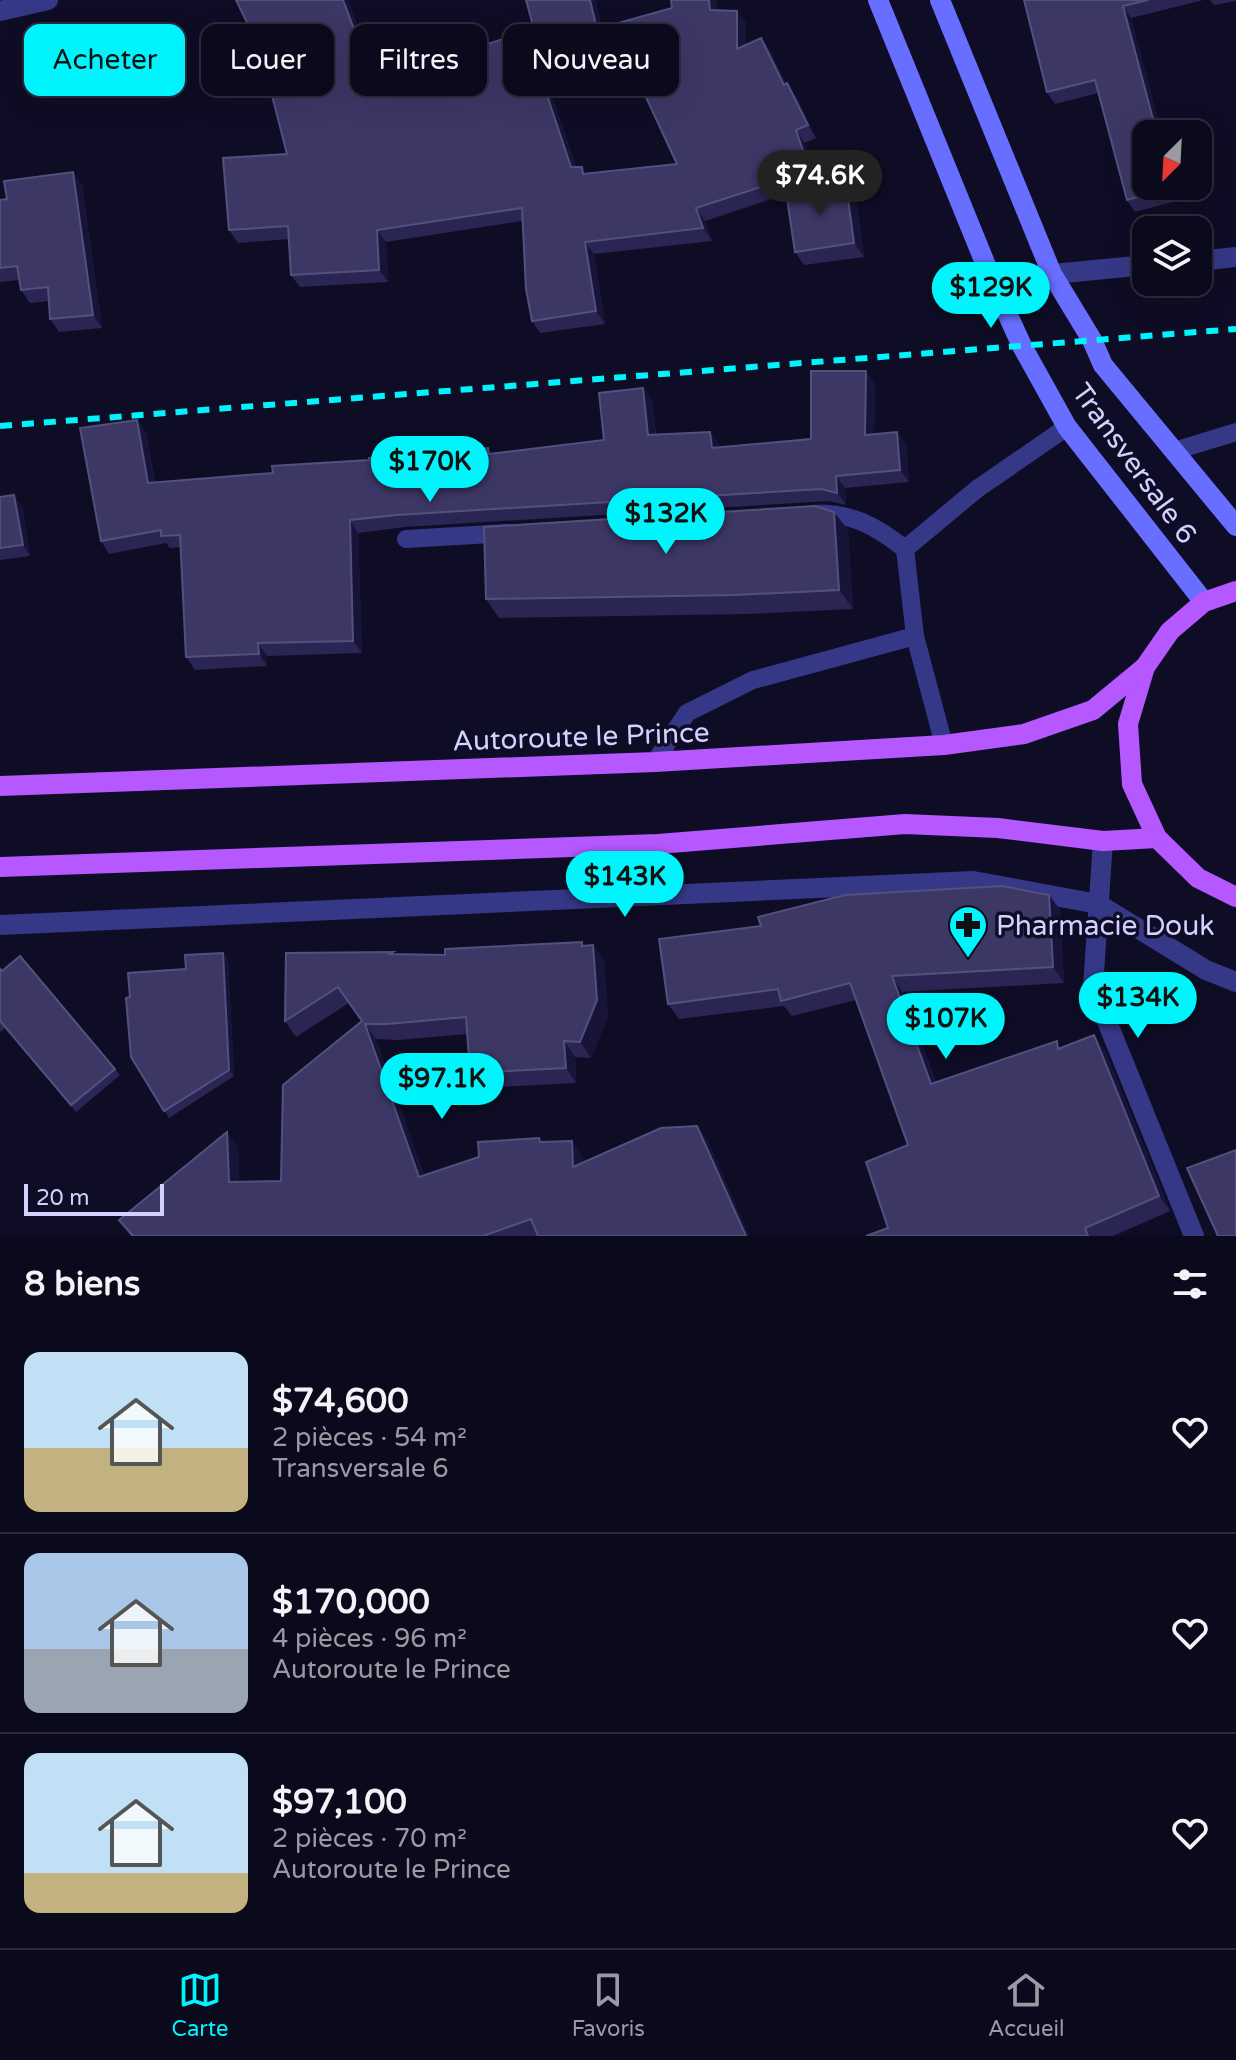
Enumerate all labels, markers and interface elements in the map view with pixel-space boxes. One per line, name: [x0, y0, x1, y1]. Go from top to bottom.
chip: Acheter: [24, 24, 185, 96]
chip: Louer: [201, 24, 334, 96]
chip: Filtres: [350, 24, 487, 96]
chip: Nouveau: [503, 24, 679, 96]
north arrow: [1132, 120, 1212, 200]
map controls: [1132, 120, 1212, 296]
pin: $74.6K: [755, 150, 885, 218]
text: $74.6K: [775, 160, 865, 191]
button: layers: [1132, 216, 1212, 296]
pin: $129K: [935, 262, 1047, 330]
text: $129K: [950, 272, 1032, 303]
street label: Transversale 6: [1065, 377, 1204, 551]
pin: $170K: [374, 436, 486, 504]
text: $170K: [389, 446, 471, 477]
pin: $132K: [610, 488, 722, 556]
text: $132K: [625, 498, 707, 529]
street label: Autoroute le Prince: [452, 716, 710, 758]
pin: $143K: [569, 851, 681, 919]
text: $143K: [584, 861, 666, 892]
pharmacy icon: Pharmacie Douk: [947, 904, 989, 959]
place label: Pharmacie Douk: [996, 909, 1214, 943]
pin: $134K: [1082, 972, 1194, 1040]
text: $134K: [1097, 982, 1179, 1013]
pin: $107K: [890, 993, 1002, 1061]
text: $107K: [905, 1003, 987, 1034]
pin: $97.1K: [377, 1053, 507, 1121]
text: $97.1K: [398, 1063, 486, 1094]
scale bar: [24, 1180, 164, 1216]
text: 20 m: [36, 1185, 90, 1211]
icon: filters: [1168, 1262, 1212, 1306]
text: 8 biens: [24, 1264, 140, 1305]
text: $74,600: [272, 1381, 409, 1422]
icon: home: [88, 1384, 184, 1480]
icon: heart: [1168, 1410, 1212, 1454]
text: 2 pièces · 54 m²: [272, 1422, 467, 1453]
text: Transversale 6: [272, 1453, 449, 1484]
text: $170,000: [272, 1582, 430, 1623]
icon: home: [88, 1585, 184, 1681]
icon: heart: [1168, 1611, 1212, 1655]
text: 4 pièces · 96 m²: [272, 1623, 467, 1654]
text: Autoroute le Prince: [272, 1654, 511, 1685]
text: $97,100: [272, 1782, 407, 1823]
icon: home: [88, 1785, 184, 1881]
icon: heart: [1168, 1811, 1212, 1855]
text: 2 pièces · 70 m²: [272, 1823, 467, 1854]
text: Autoroute le Prince: [272, 1854, 511, 1885]
tab: Carte: [172, 1968, 228, 2042]
tab: Favoris: [572, 1968, 645, 2042]
tab: Accueil: [988, 1968, 1064, 2042]

